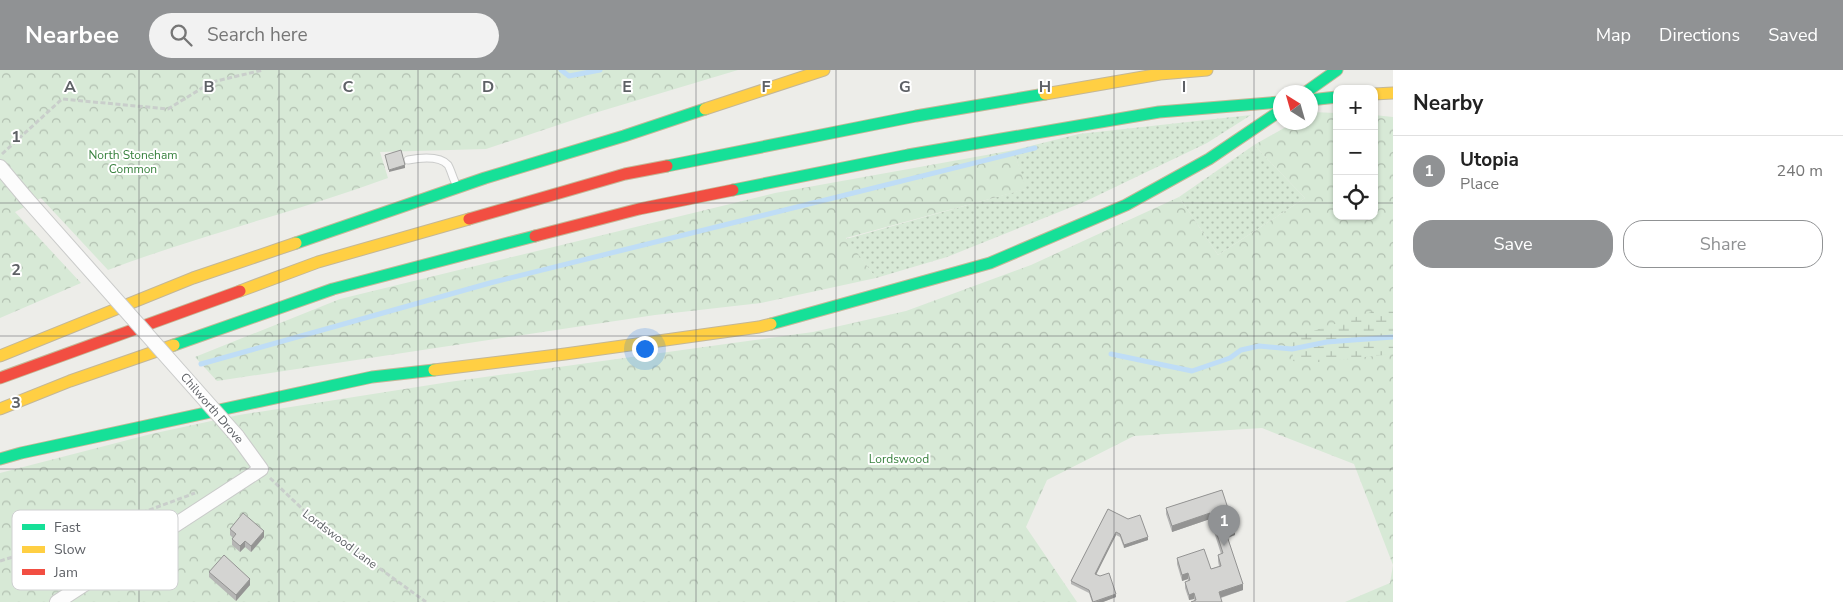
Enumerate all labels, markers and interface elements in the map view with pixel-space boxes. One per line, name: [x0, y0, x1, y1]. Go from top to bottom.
search box: [149, 13, 499, 58]
text: Nearbee: [25, 19, 119, 51]
icon: search: [167, 21, 195, 49]
text: Search here: [207, 22, 308, 48]
text: Map: [1596, 23, 1631, 47]
text: Directions: [1659, 23, 1740, 47]
text: Saved: [1768, 23, 1818, 47]
text: A: [64, 76, 76, 98]
text: B: [203, 76, 215, 98]
text: C: [343, 76, 354, 98]
text: D: [482, 76, 494, 98]
text: E: [622, 76, 632, 98]
text: F: [762, 76, 771, 98]
text: G: [899, 76, 911, 98]
text: H: [1039, 76, 1051, 98]
text: I: [1182, 76, 1186, 98]
north arrow: [1273, 85, 1318, 130]
map controls: [1333, 85, 1378, 220]
button: +: [1333, 85, 1378, 130]
text: Nearby: [1413, 89, 1483, 117]
text: 1: [11, 126, 21, 148]
button: −: [1333, 130, 1378, 175]
park label: North Stoneham Common: [88, 147, 178, 177]
text: Utopia: [1460, 147, 1519, 173]
text: 1: [1424, 160, 1434, 182]
text: 240 m: [1776, 160, 1823, 182]
text: Place: [1460, 173, 1499, 195]
button: locate: [1333, 175, 1378, 220]
button: Save: [1413, 220, 1613, 268]
button: Share: [1623, 220, 1823, 268]
text: 2: [11, 259, 21, 281]
your location: [632, 336, 658, 362]
street label: Chilworth Drove: [177, 369, 247, 447]
text: 3: [11, 392, 21, 414]
park label: Lordswood: [869, 451, 929, 467]
pin: 1: [1208, 505, 1240, 546]
street label: Lordswood Lane: [299, 506, 381, 572]
legend: [12, 510, 178, 590]
text: Fast: [54, 518, 80, 537]
text: Slow: [54, 540, 86, 559]
text: Jam: [53, 563, 78, 582]

